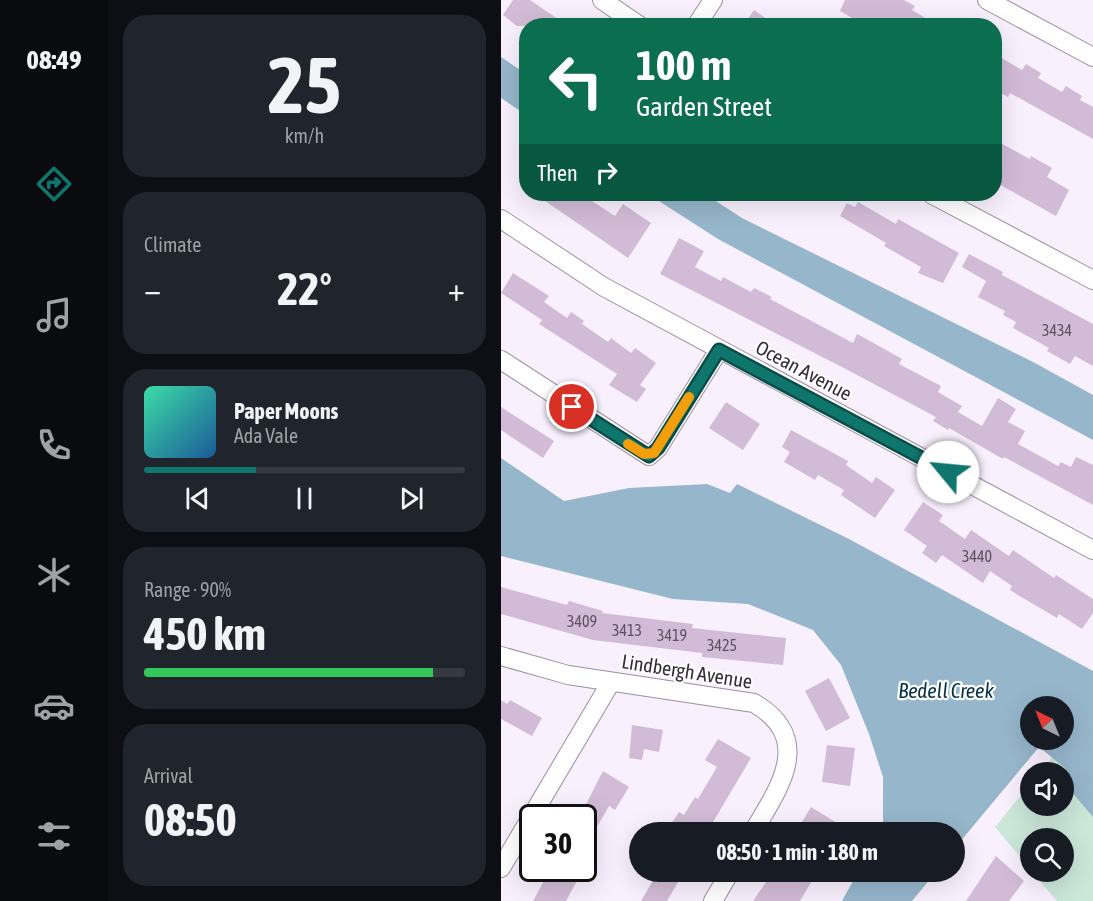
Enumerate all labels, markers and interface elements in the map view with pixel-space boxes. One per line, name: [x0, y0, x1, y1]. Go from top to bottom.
text: 25: [268, 40, 341, 130]
text: 100 m: [636, 41, 731, 89]
icon: left: [537, 42, 615, 120]
text: 08:49: [26, 44, 82, 75]
text: Garden Street: [636, 91, 772, 122]
text: km/h: [285, 124, 324, 147]
icon: right: [590, 156, 623, 189]
text: Then: [537, 160, 578, 186]
icon: directions: [33, 163, 75, 205]
text: Climate: [144, 233, 201, 256]
text: 22°: [277, 263, 332, 315]
text: −: [144, 270, 161, 308]
text: +: [448, 270, 465, 308]
icon: music: [33, 294, 75, 336]
house number: 3434: [1042, 321, 1072, 339]
street label: Ocean Avenue: [752, 335, 856, 405]
pin: [546, 381, 597, 432]
icon: arrive: [555, 390, 588, 423]
text: Paper Moons: [234, 398, 338, 424]
icon: phone: [33, 424, 75, 466]
text: Ada Vale: [234, 424, 298, 447]
position arrow: [916, 440, 980, 504]
icon: previous: [181, 482, 214, 515]
icon: pause: [288, 482, 321, 515]
icon: next: [395, 482, 428, 515]
house number: 3440: [962, 547, 992, 565]
icon: climate: [33, 554, 75, 596]
text: Range · 90%: [144, 578, 231, 601]
text: 450 km: [144, 608, 266, 660]
house number: 3409: [567, 612, 597, 630]
house number: 3413: [612, 621, 642, 639]
house number: 3419: [657, 626, 687, 644]
house number: 3425: [707, 636, 737, 654]
street label: Lindbergh Avenue: [620, 649, 754, 693]
water label: Bedell Creek: [898, 678, 994, 702]
icon: car: [33, 685, 75, 727]
north arrow: [1020, 696, 1074, 750]
map controls: [1020, 696, 1074, 882]
button: sound: [1020, 762, 1074, 816]
text: Arrival: [144, 764, 193, 787]
text: 08:50: [144, 794, 237, 846]
speed limit sign: 30: [519, 804, 597, 882]
icon: filters: [33, 815, 75, 857]
button: search: [1020, 828, 1074, 882]
text: 08:50 · 1 min · 180 m: [716, 839, 878, 865]

